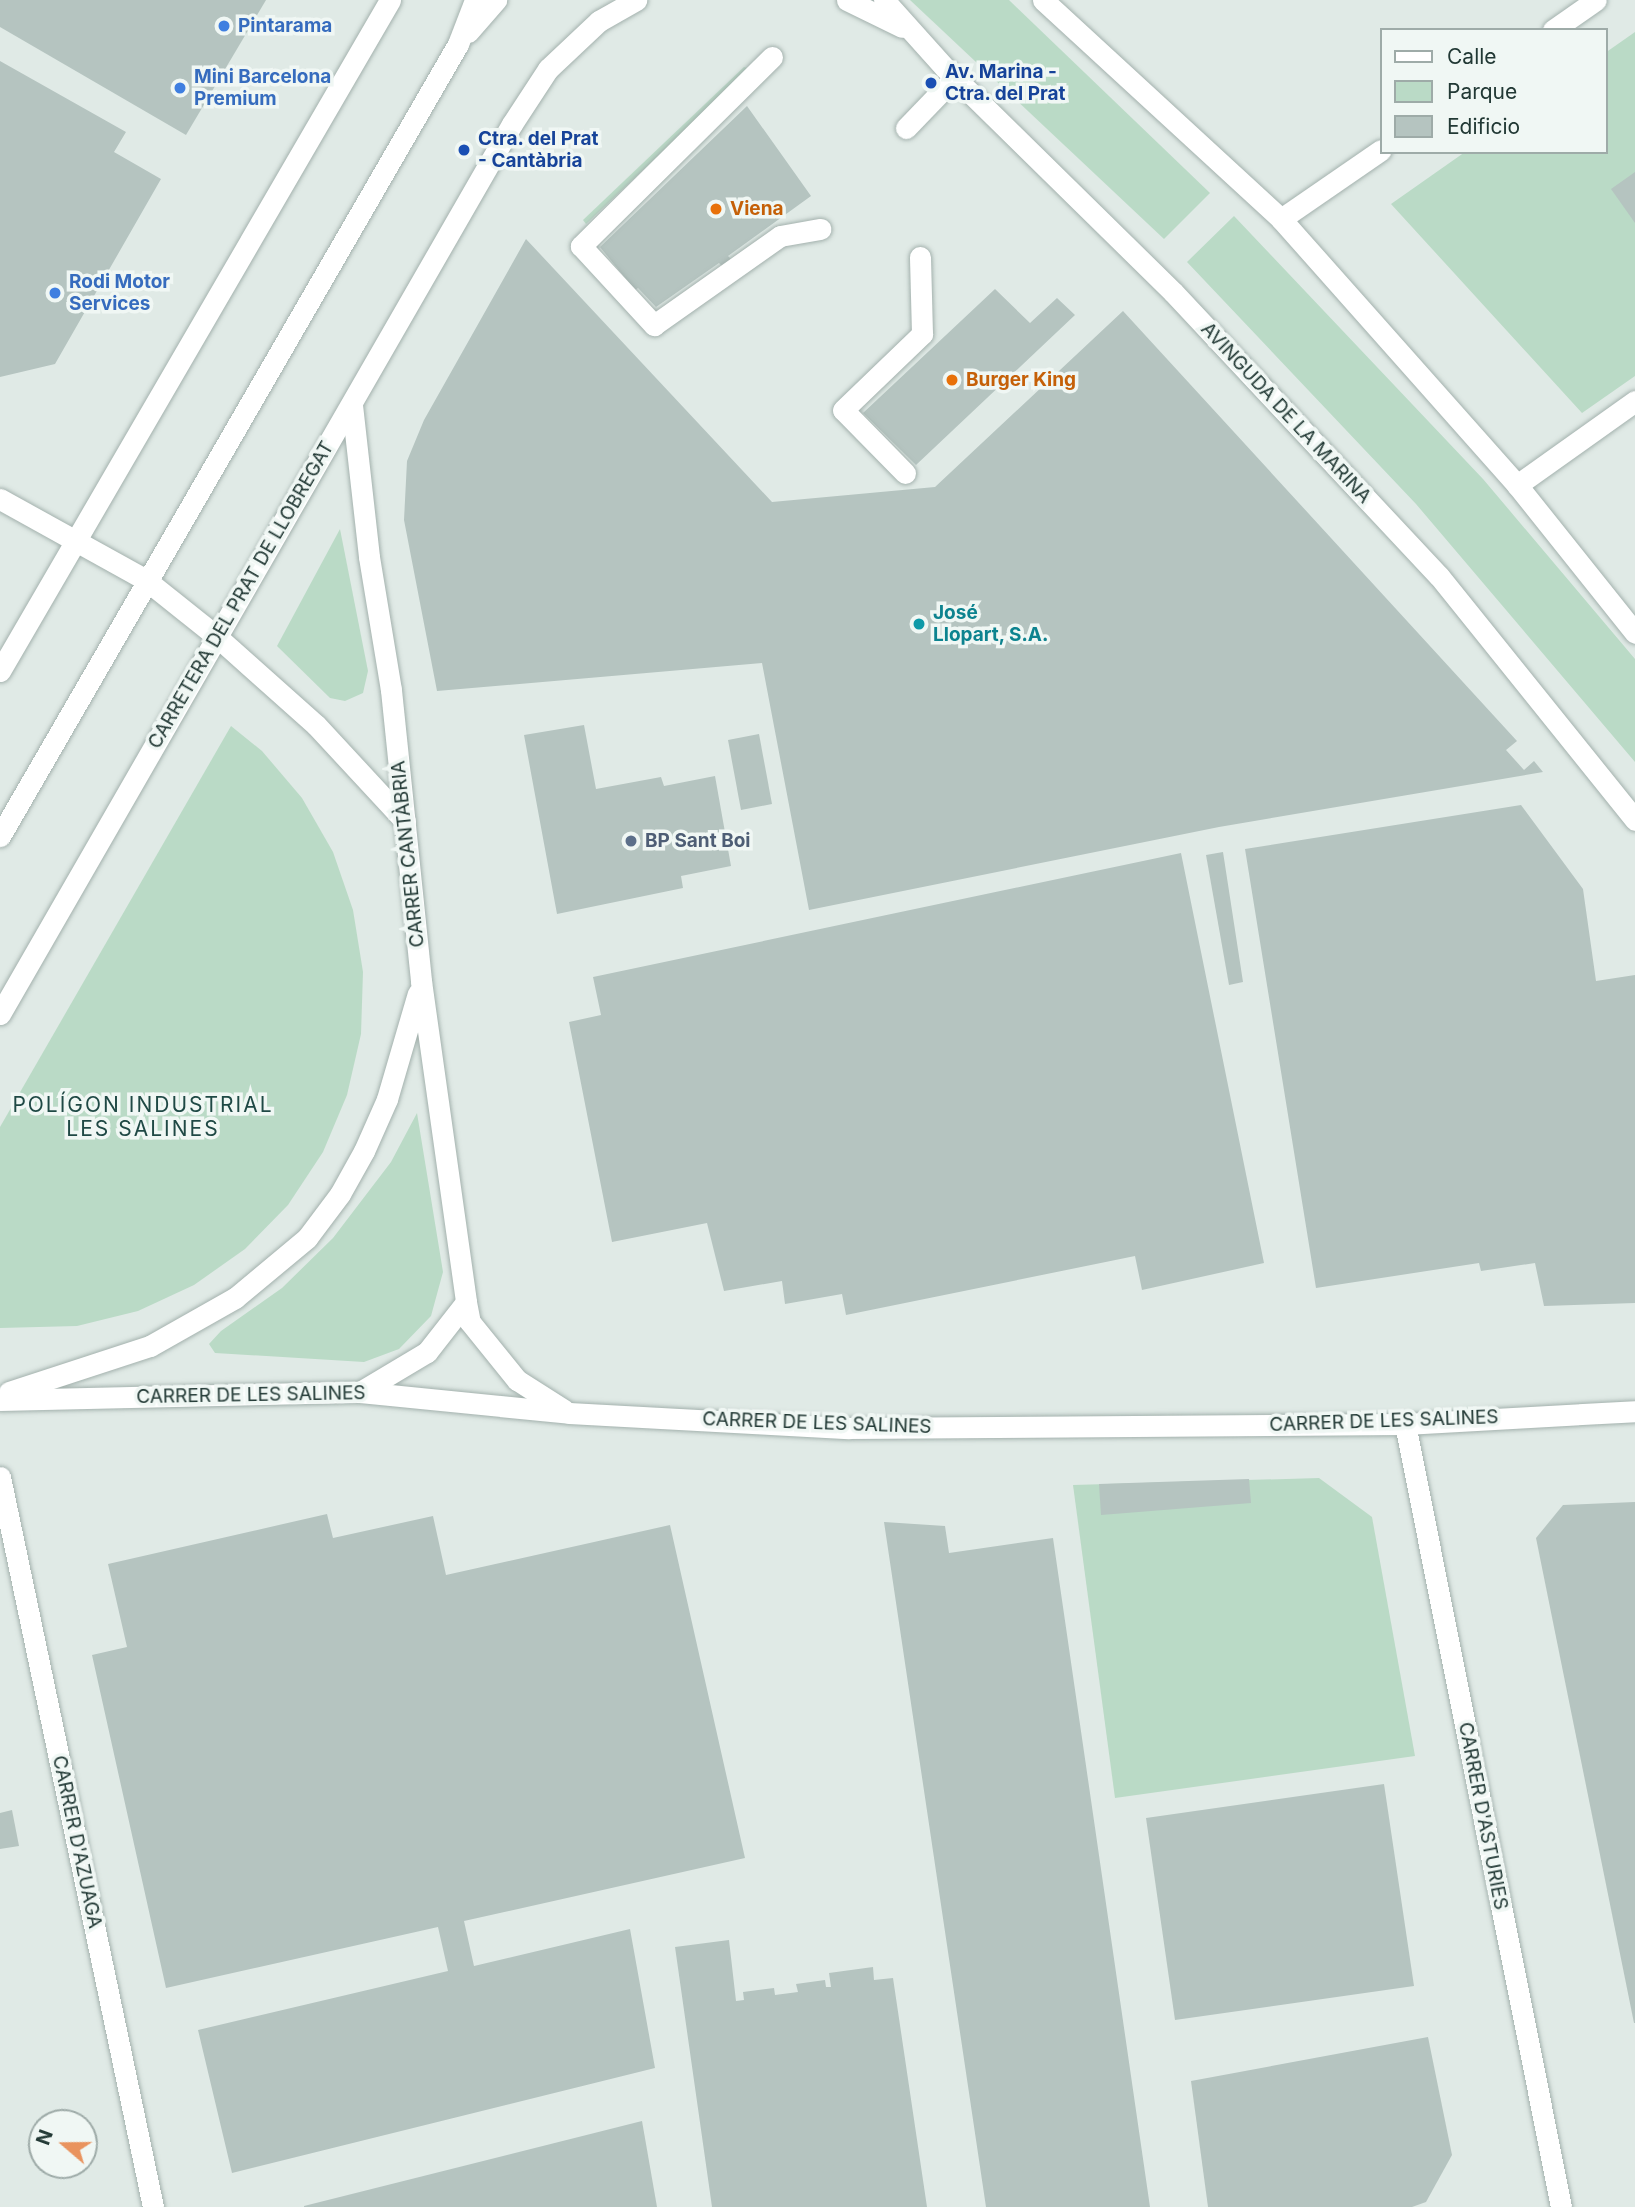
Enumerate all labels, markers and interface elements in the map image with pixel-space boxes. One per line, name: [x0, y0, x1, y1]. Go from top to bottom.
place label: Pintarama: [238, 15, 332, 37]
marker: Pintarama: [216, 18, 232, 34]
legend: [1380, 28, 1607, 154]
text: Calle: [1447, 44, 1497, 69]
place label: Av. Marina - Ctra. del Prat: [945, 61, 1066, 105]
place label: Mini Barcelona Premium: [194, 66, 331, 110]
marker: Av. Marina - Ctra. del Prat: [923, 75, 939, 91]
text: Parque: [1447, 79, 1517, 104]
marker: Mini Barcelona Premium: [172, 80, 188, 96]
text: Edificio: [1447, 114, 1520, 139]
place label: Ctra. del Prat - Cantàbria: [478, 128, 599, 172]
marker: Ctra. del Prat - Cantàbria: [456, 142, 472, 158]
place label: Viena: [730, 198, 784, 220]
marker: Viena: [708, 201, 724, 217]
place label: Rodi Motor Services: [69, 271, 170, 315]
marker: Rodi Motor Services: [47, 285, 63, 301]
street label: AVINGUDA DE LA MARINA: [1196, 318, 1376, 508]
place label: Burger King: [966, 369, 1076, 391]
marker: Burger King: [944, 372, 960, 388]
street label: CARRETERA DEL PRAT DE LLOBREGAT: [143, 437, 339, 753]
place label: José Llopart, S.A.: [933, 602, 1049, 646]
marker: José Llopart, S.A.: [911, 616, 927, 632]
street label: CARRER CANTÀBRIA: [387, 760, 429, 948]
place label: BP Sant Boi: [645, 830, 751, 852]
marker: BP Sant Boi: [623, 833, 639, 849]
district label: POLÍGON INDUSTRIAL LES SALINES: [15, 1092, 271, 1142]
street label: CARRER DE LES SALINES: [136, 1382, 366, 1408]
street label: CARRER DE LES SALINES: [1269, 1406, 1499, 1436]
street label: CARRER DE LES SALINES: [702, 1408, 932, 1438]
street label: CARRER D'ASTURIES: [1454, 1720, 1512, 1912]
street label: CARRER D'AZUAGA: [48, 1753, 106, 1931]
north arrow: [28, 2109, 98, 2179]
text: N: [31, 2127, 58, 2148]

